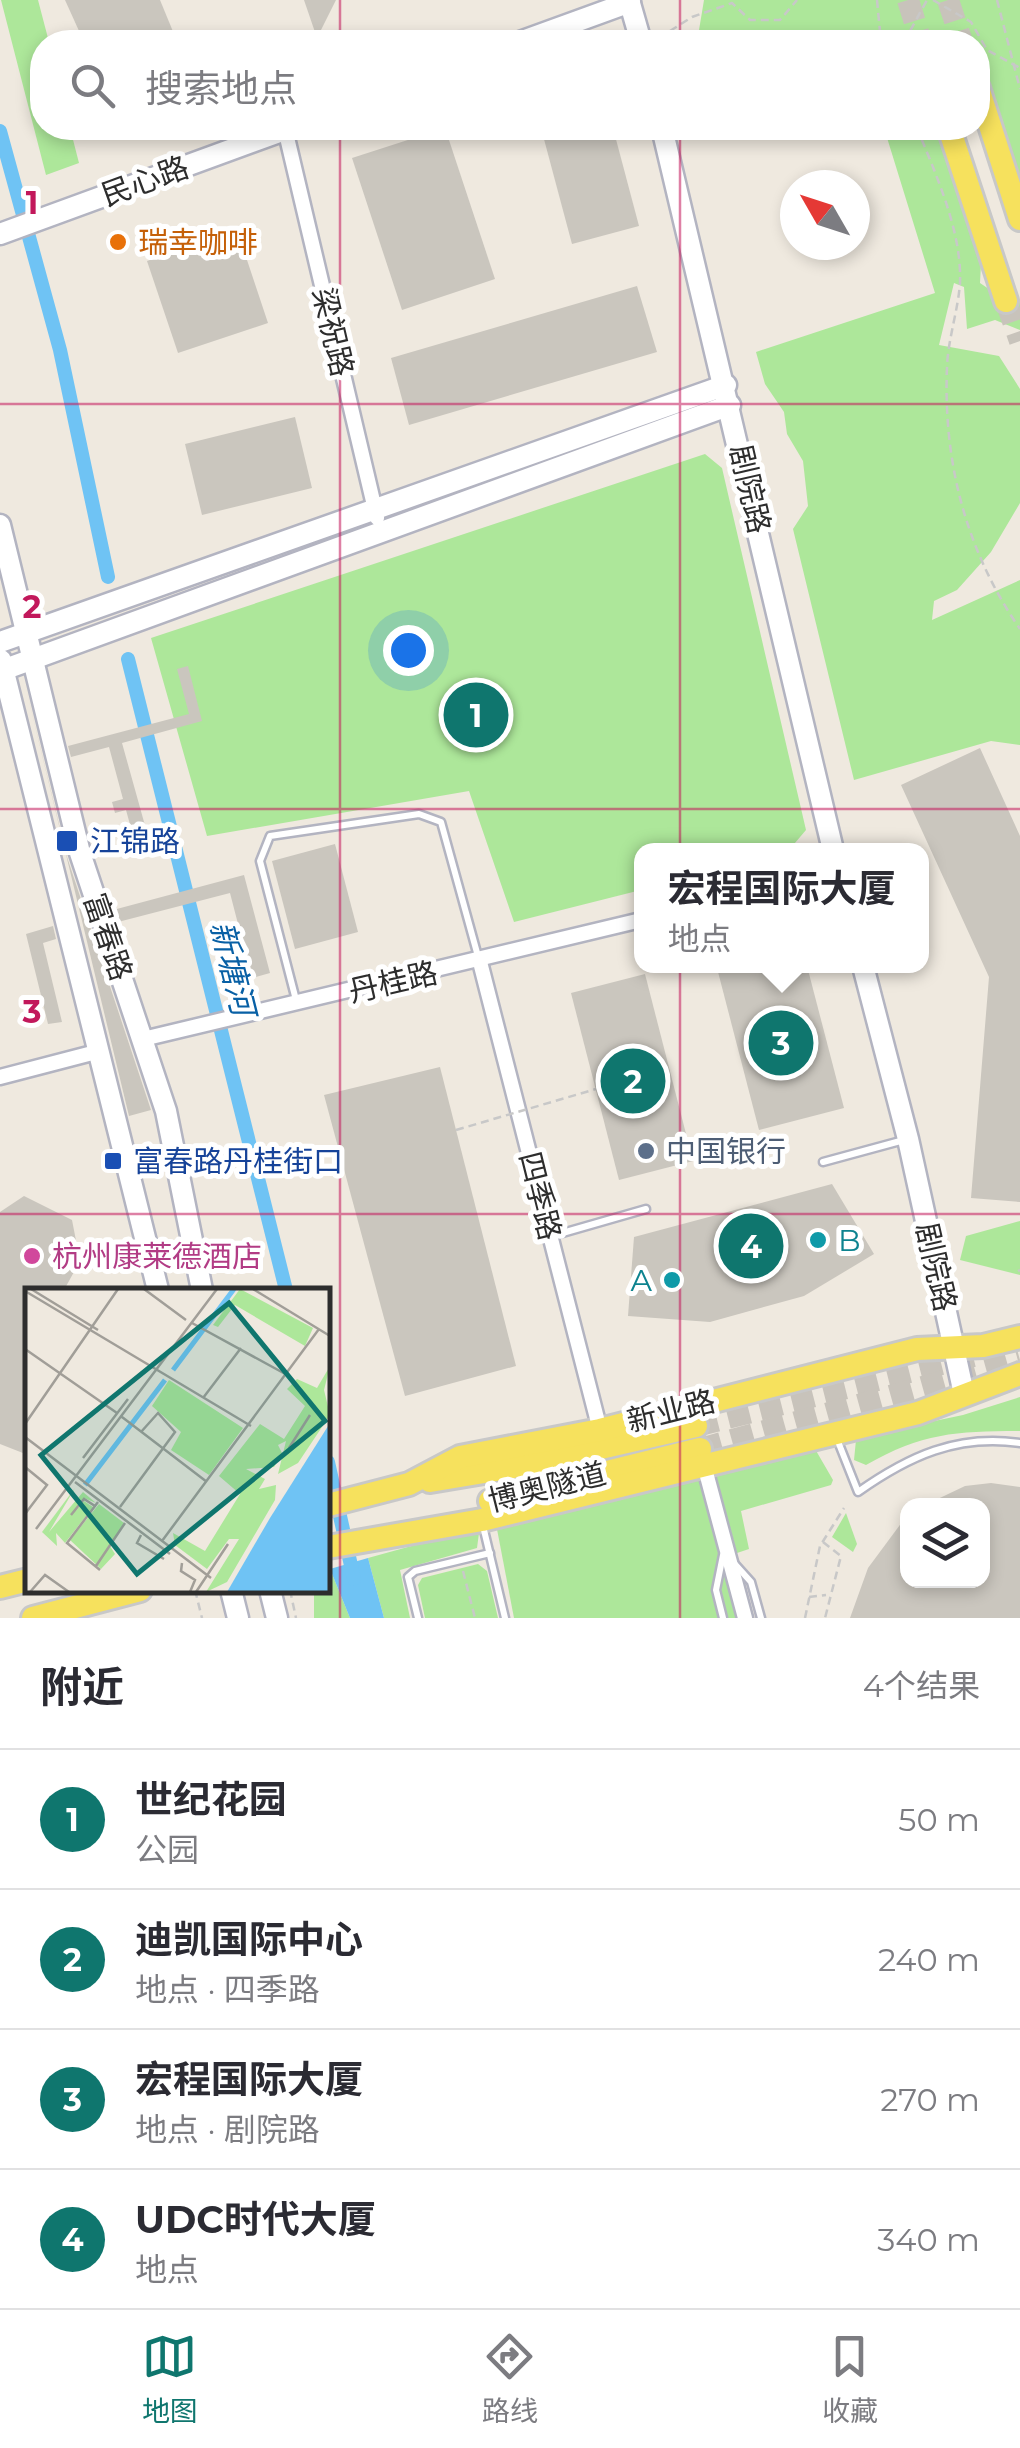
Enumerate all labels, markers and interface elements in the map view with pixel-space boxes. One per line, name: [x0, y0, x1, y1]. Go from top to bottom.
search box: [30, 30, 990, 140]
icon: search: [65, 58, 120, 113]
text: 搜索地点: [145, 65, 297, 112]
street label: 民心路: [96, 148, 194, 214]
north arrow: [780, 170, 870, 260]
text: 1: [26, 183, 38, 222]
place label: 瑞幸咖啡: [138, 224, 258, 261]
marker: 瑞幸咖啡: [107, 231, 129, 253]
street label: 梁祝路: [305, 284, 361, 380]
street label: 剧院路: [722, 441, 778, 537]
text: 2: [23, 587, 41, 626]
your location: [383, 625, 434, 676]
pin: 1: [444, 678, 508, 752]
place label: 江锦路: [90, 823, 180, 860]
marker: 江锦路: [54, 828, 80, 854]
popup: [634, 843, 929, 973]
text: 宏程国际大厦: [667, 865, 896, 912]
street label: 富春路: [76, 888, 140, 986]
water label: 新塘河: [202, 917, 265, 1025]
text: 地点: [667, 919, 732, 958]
street label: 丹桂路: [345, 954, 441, 1010]
text: 3: [22, 992, 41, 1031]
pin: 3: [748, 1006, 814, 1080]
pin: 2: [600, 1044, 666, 1118]
place label: 中国银行: [666, 1133, 786, 1170]
marker: 中国银行: [635, 1140, 657, 1162]
place label: 富春路丹桂街口: [133, 1143, 343, 1180]
street label: 四季路: [511, 1148, 569, 1244]
marker: 富春路丹桂街口: [102, 1150, 124, 1172]
pin: 4: [718, 1208, 784, 1284]
street label: 剧院路: [908, 1219, 964, 1315]
place label: B: [838, 1222, 861, 1259]
marker: B: [807, 1229, 829, 1251]
place label: 杭州康莱德酒店: [52, 1238, 262, 1275]
marker: 杭州康莱德酒店: [21, 1245, 43, 1267]
place label: A: [630, 1262, 652, 1299]
marker: A: [661, 1269, 683, 1291]
inset map: [25, 1288, 330, 1593]
street label: 新业路: [623, 1382, 719, 1440]
street label: 博奥隧道: [484, 1455, 610, 1519]
map controls: [900, 1498, 990, 1588]
button: layers: [900, 1498, 990, 1588]
text: 附近: [40, 1661, 124, 1713]
text: 4个结果: [863, 1666, 980, 1705]
text: 世纪花园: [135, 1776, 287, 1823]
text: 1: [66, 1800, 79, 1839]
text: 50 m: [898, 1800, 980, 1839]
text: 公园: [135, 1830, 199, 1869]
text: 迪凯国际中心: [135, 1916, 363, 1963]
text: 2: [63, 1940, 82, 1979]
text: 240 m: [878, 1940, 980, 1979]
text: 地点 · 四季路: [135, 1970, 320, 2009]
text: 宏程国际大厦: [135, 2056, 363, 2103]
text: 3: [63, 2080, 82, 2119]
text: 270 m: [880, 2080, 980, 2119]
text: 地点 · 剧院路: [135, 2110, 320, 2149]
text: UDC时代大厦: [135, 2196, 376, 2243]
text: 4: [61, 2220, 84, 2259]
text: 340 m: [877, 2220, 980, 2259]
text: 地点: [135, 2250, 199, 2289]
tab: 地图: [142, 2329, 198, 2429]
tab: 路线: [482, 2329, 538, 2429]
tab: 收藏: [822, 2329, 878, 2429]

